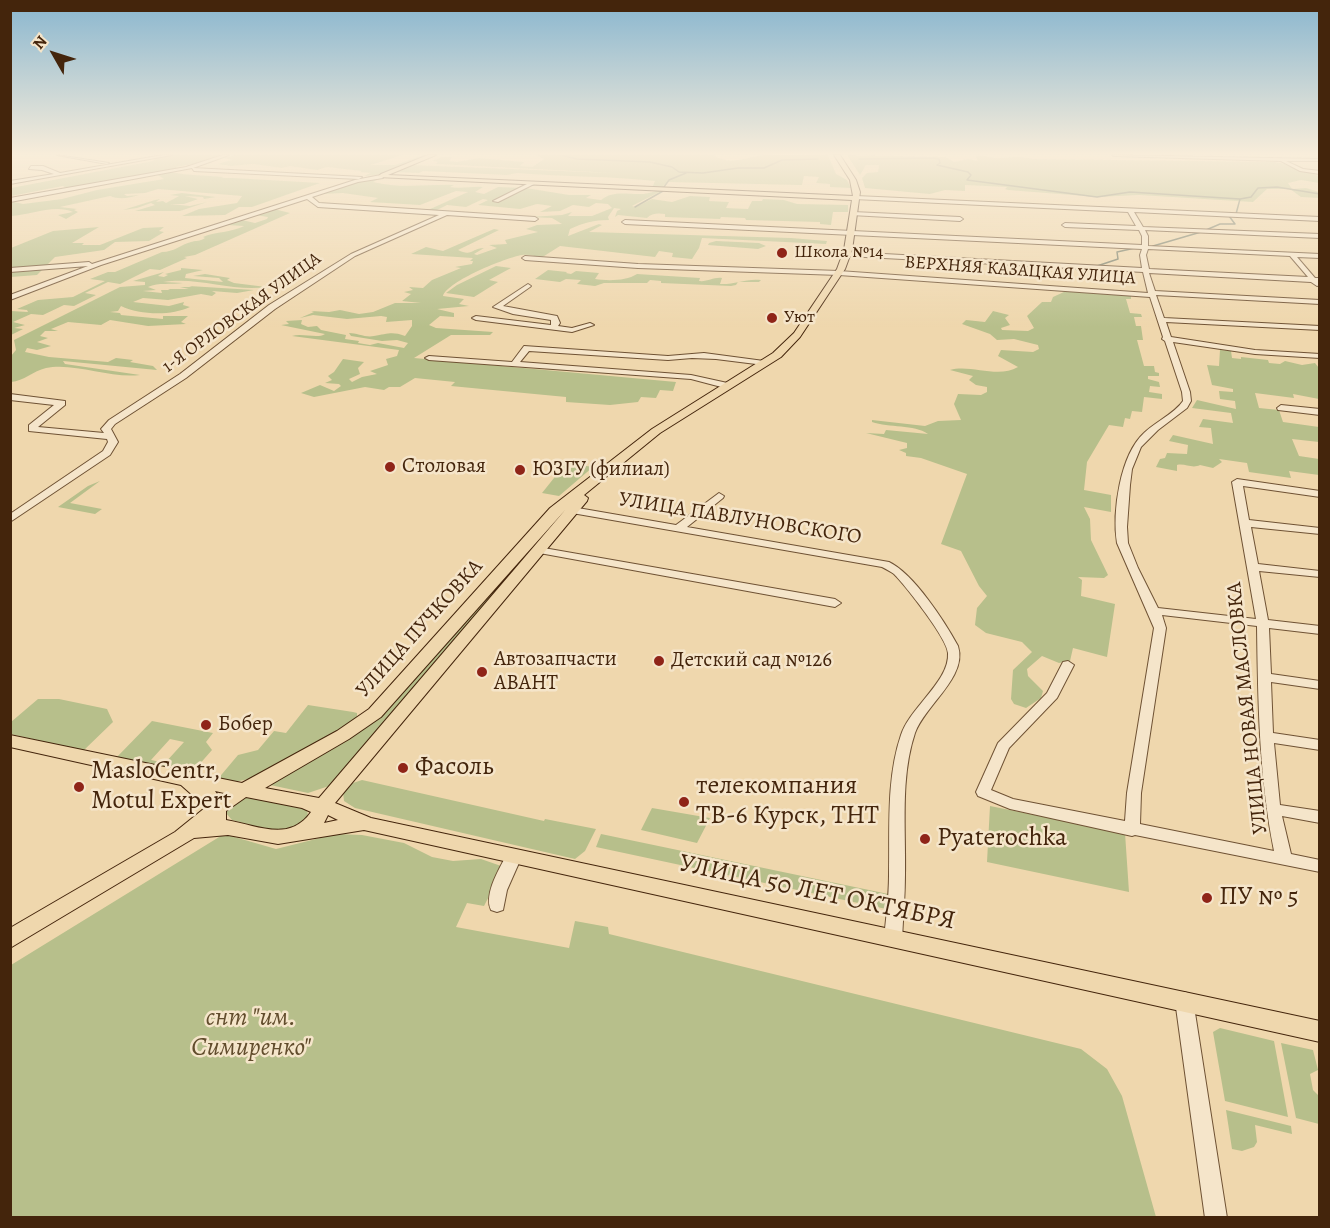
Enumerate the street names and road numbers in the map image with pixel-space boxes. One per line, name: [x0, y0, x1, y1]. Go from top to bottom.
street label: 1-Я ОРЛОВСКАЯ УЛИЦА: [159, 248, 325, 378]
street label: ВЕРХНЯЯ КАЗАЦКАЯ УЛИЦА: [904, 252, 1136, 290]
street label: УЛИЦА ПАВЛУНОВСКОГО: [617, 487, 863, 551]
street label: УЛИЦА ПУЧКОВКА: [351, 555, 489, 703]
street label: УЛИЦА НОВАЯ МАСЛОВКА: [1222, 581, 1274, 835]
street label: УЛИЦА 50 ЛЕТ ОКТЯБРЯ: [676, 848, 958, 938]

